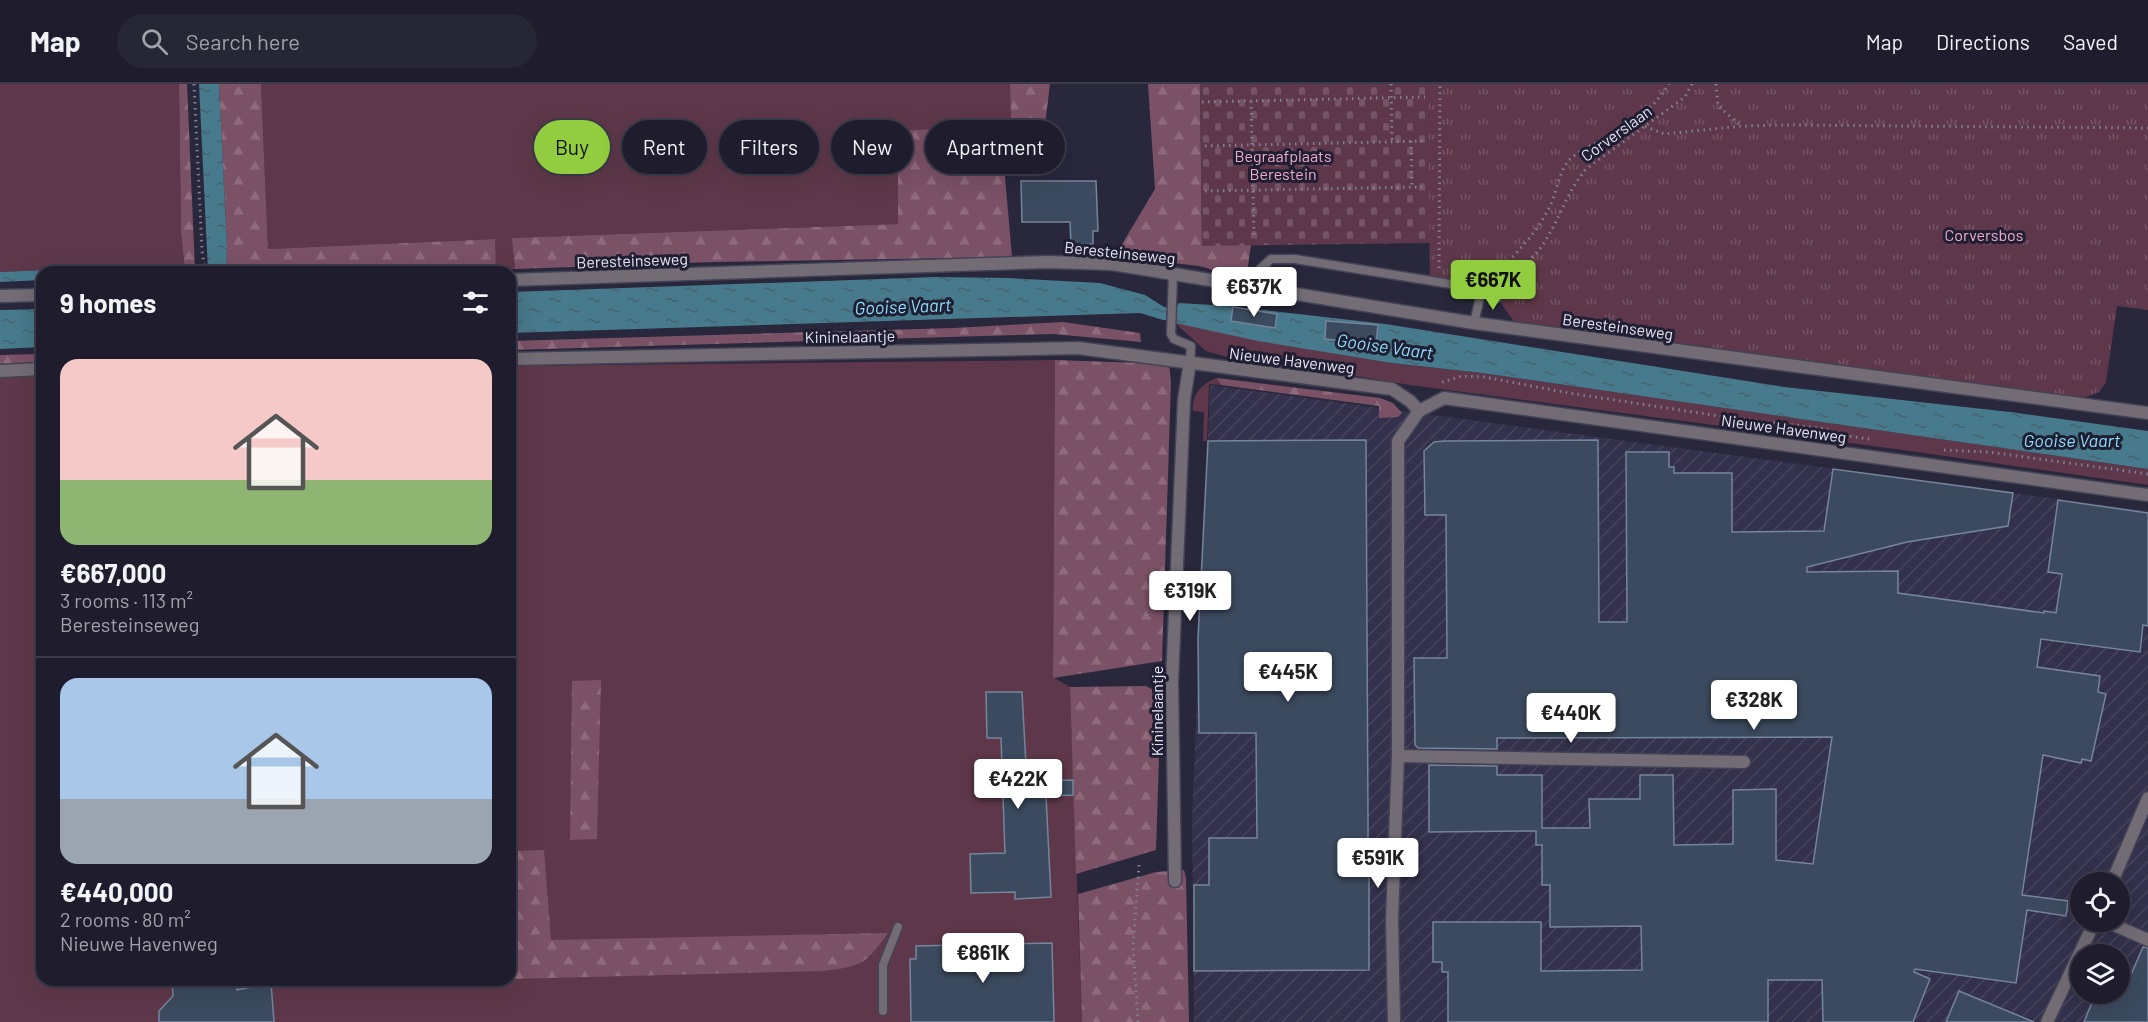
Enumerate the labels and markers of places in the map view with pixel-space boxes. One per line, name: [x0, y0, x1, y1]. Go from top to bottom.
pin: €667K: [1451, 260, 1535, 311]
pin: €637K: [1212, 267, 1296, 318]
pin: €319K: [1148, 571, 1232, 622]
pin: €445K: [1246, 652, 1330, 703]
pin: €328K: [1712, 680, 1796, 731]
pin: €440K: [1529, 693, 1613, 744]
pin: €422K: [976, 759, 1060, 810]
pin: €591K: [1336, 838, 1420, 889]
pin: €861K: [941, 933, 1025, 984]

